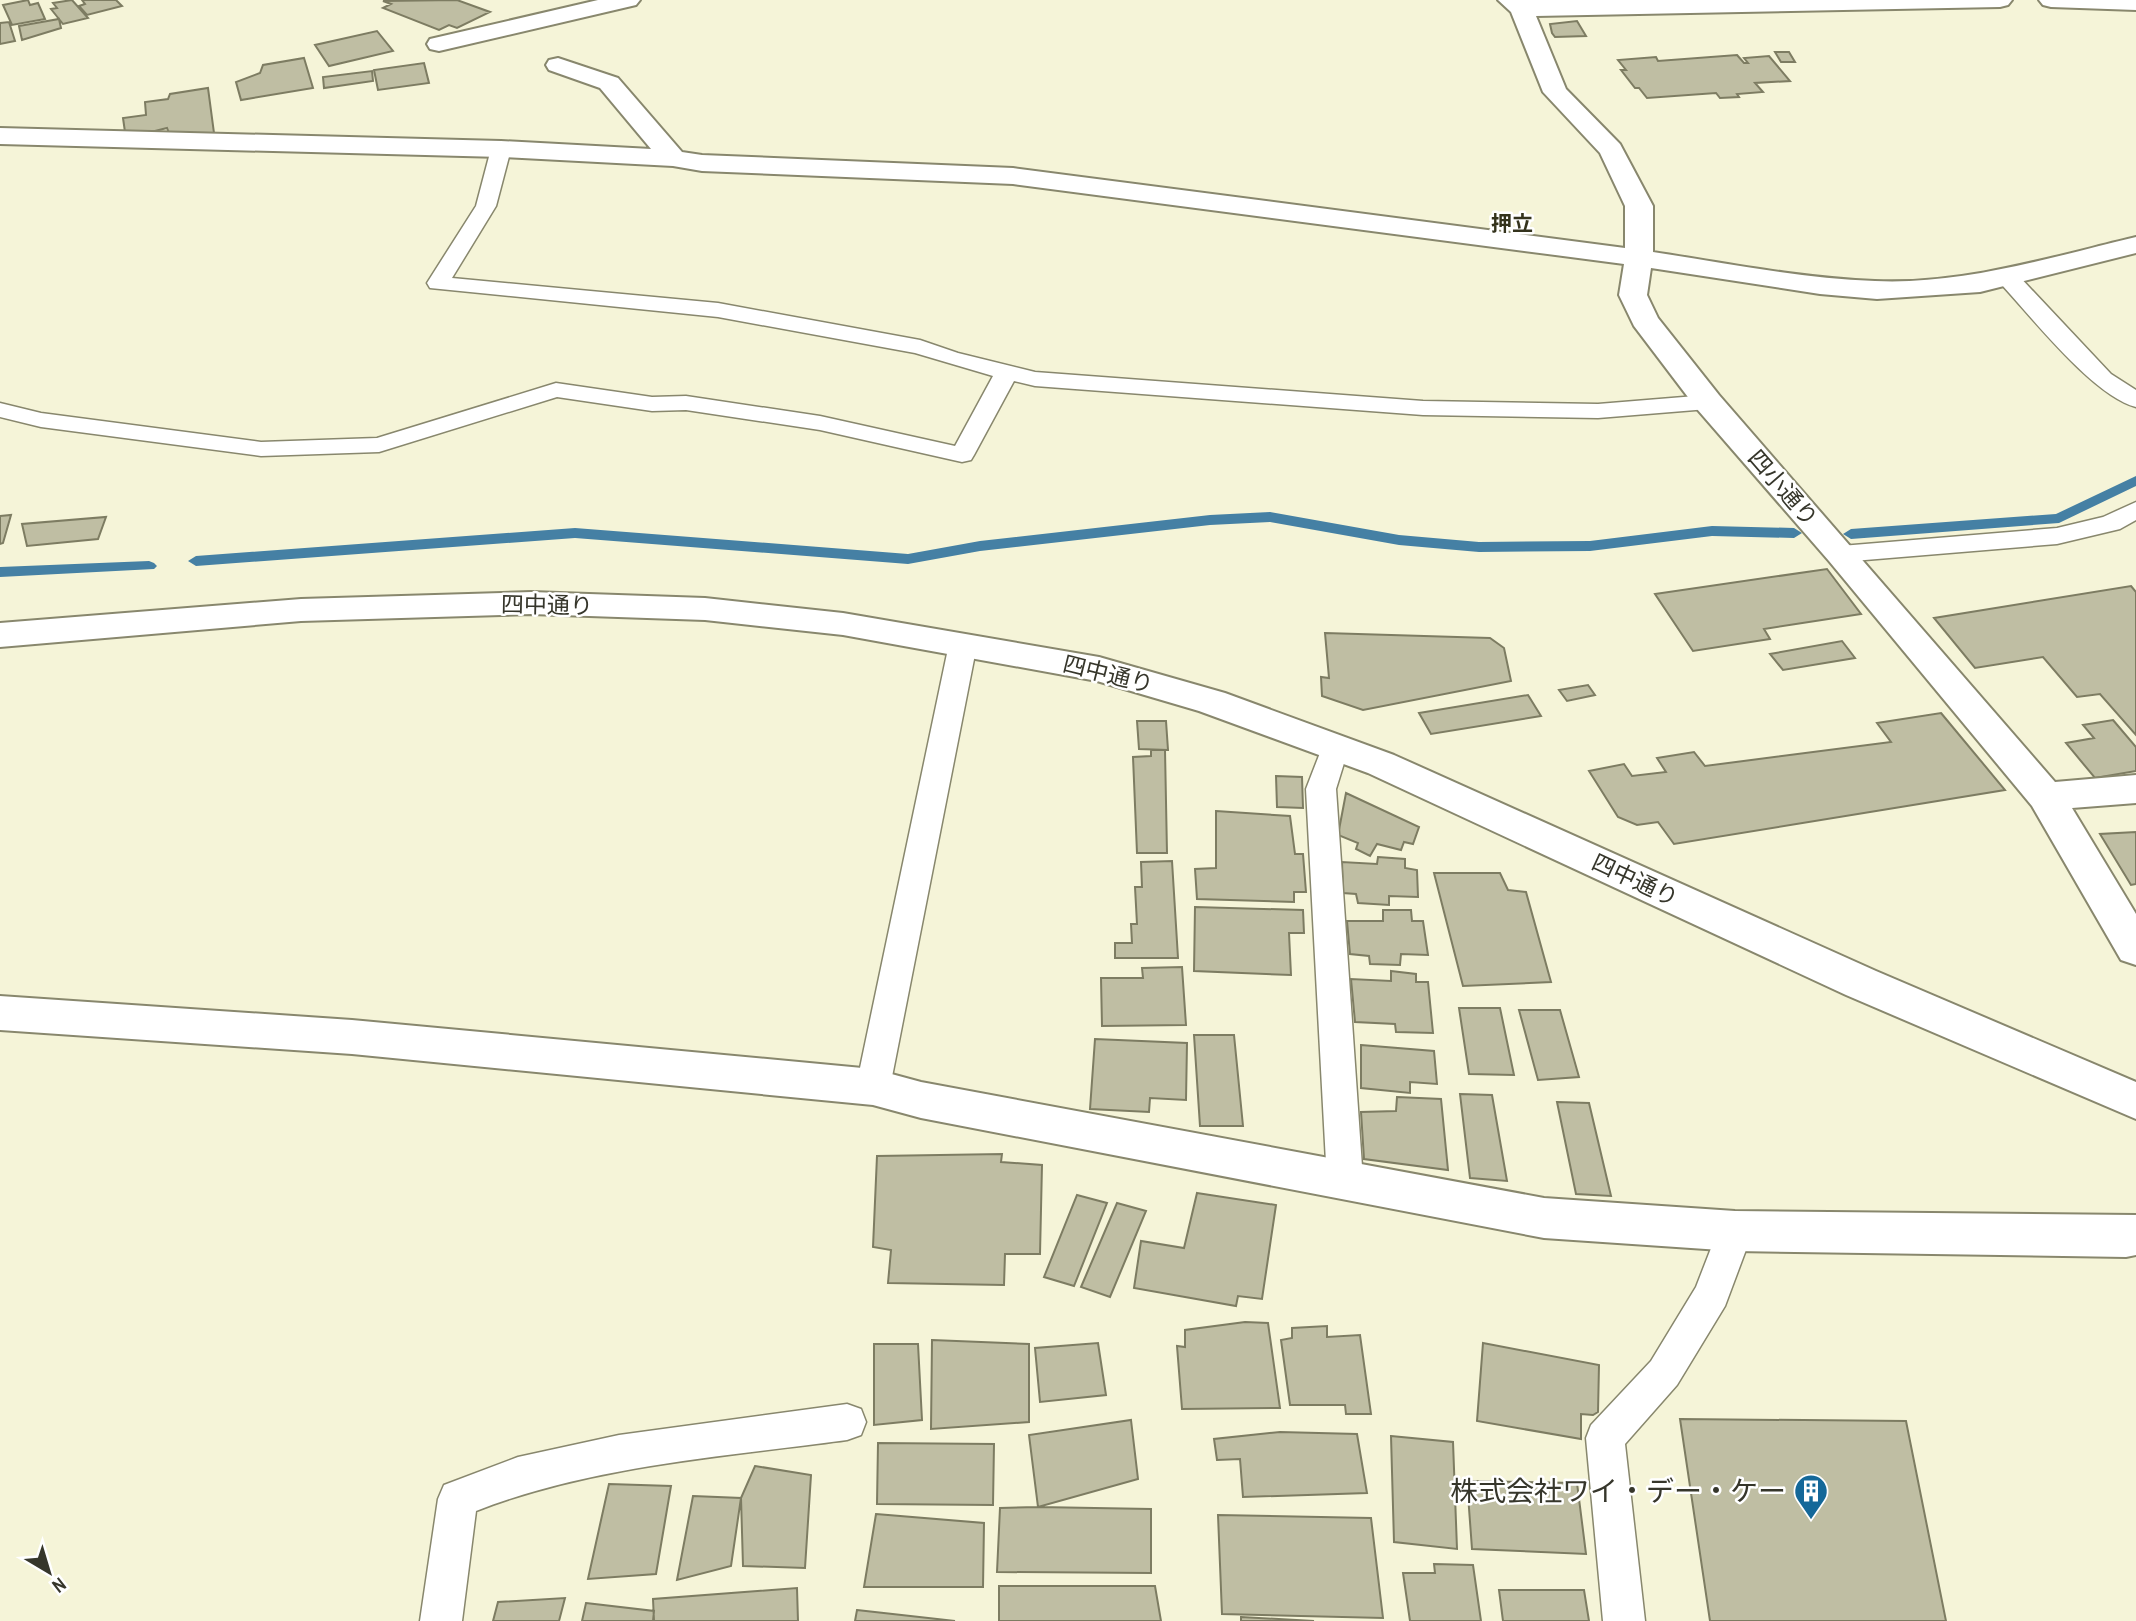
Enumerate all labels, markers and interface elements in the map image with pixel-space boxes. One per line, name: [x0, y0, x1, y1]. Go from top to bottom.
district label: 押立: [1491, 209, 1533, 238]
street label: 四小通り: [1742, 443, 1825, 533]
street label: 四中通り: [501, 588, 593, 621]
street label: 四中通り: [1060, 647, 1157, 700]
street label: 四中通り: [1587, 846, 1683, 913]
place label: 株式会社ワイ・デー・ケー: [1450, 1472, 1786, 1510]
building icon: 株式会社ワイ・デー・ケー: [1792, 1472, 1830, 1521]
north arrow: [14, 1537, 84, 1607]
text: N: [47, 1572, 72, 1599]

